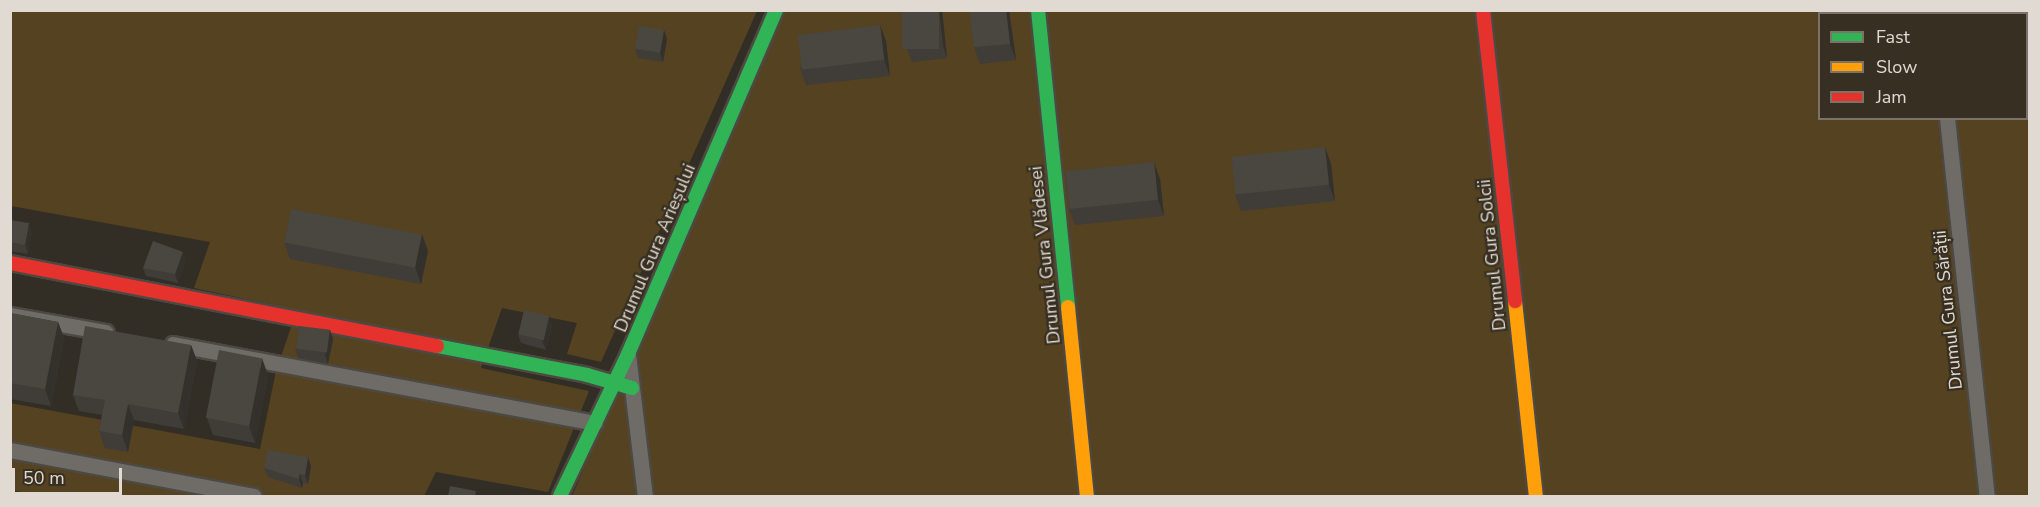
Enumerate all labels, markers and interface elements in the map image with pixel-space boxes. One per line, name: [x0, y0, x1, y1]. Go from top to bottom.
legend: [1818, 12, 2028, 120]
text: Fast: [1876, 25, 1910, 49]
text: Slow: [1876, 55, 1917, 79]
text: Jam: [1876, 85, 1907, 109]
street label: Drumul Gura Arieșului: [610, 161, 700, 335]
street label: Drumul Gura Vlădesei: [1025, 165, 1065, 345]
street label: Drumul Gura Solcii: [1473, 178, 1511, 332]
street label: Drumul Gura Sărății: [1929, 229, 1967, 391]
scale bar: [15, 456, 124, 494]
text: 50 m: [23, 466, 65, 490]

